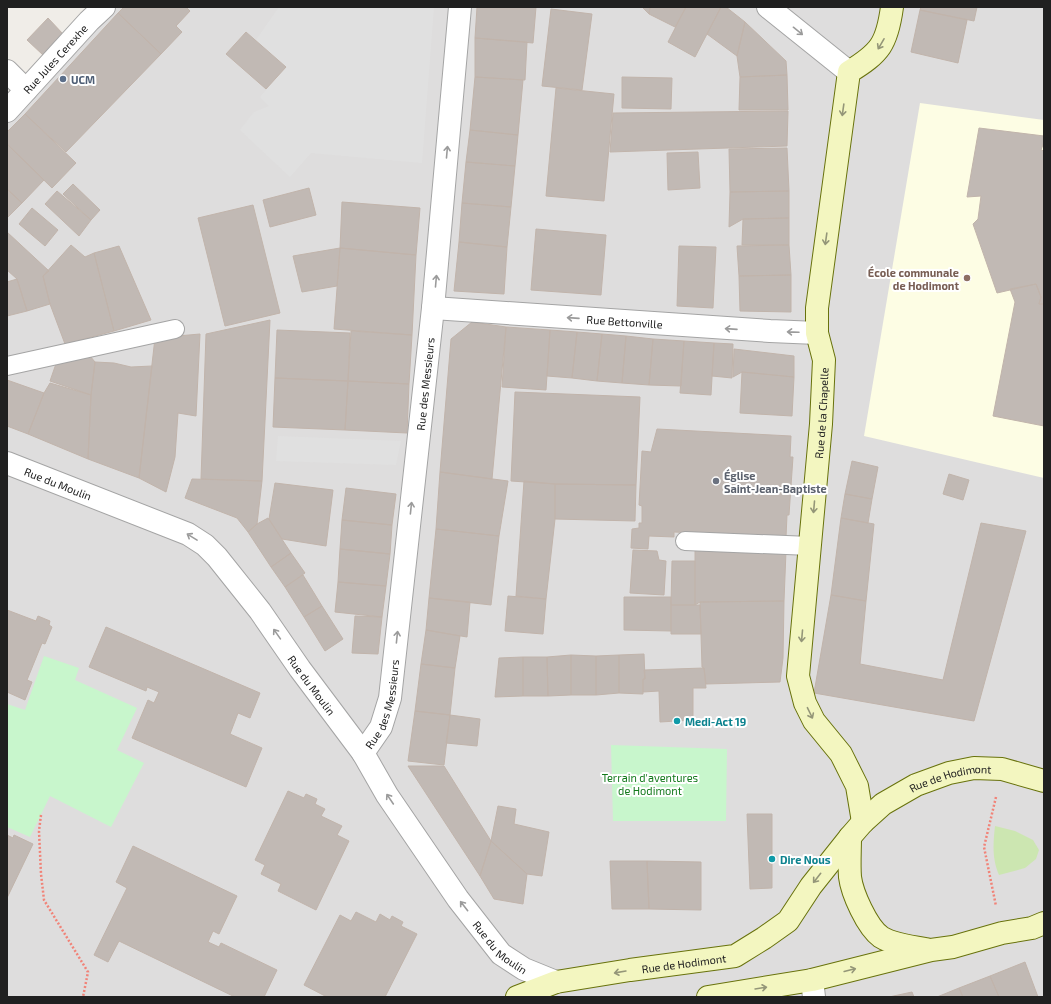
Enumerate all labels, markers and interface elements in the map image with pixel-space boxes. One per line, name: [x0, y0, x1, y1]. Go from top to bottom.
street label: Rue Jules Cerexhe: [20, 21, 90, 96]
one-way arrow: [793, 27, 804, 36]
one-way arrow: [877, 38, 885, 50]
place label: UCM: [71, 73, 95, 86]
marker: UCM: [58, 74, 68, 84]
one-way arrow: [839, 103, 847, 116]
one-way arrow: [443, 146, 450, 159]
one-way arrow: [822, 232, 830, 245]
place label: École communale de Hodimont: [868, 265, 959, 292]
marker: École communale de Hodimont: [962, 273, 972, 283]
one-way arrow: [432, 275, 439, 288]
street label: Rue Bettonville: [586, 312, 663, 330]
one-way arrow: [567, 314, 580, 321]
one-way arrow: [725, 325, 738, 332]
one-way arrow: [787, 328, 800, 336]
street label: Rue des Messieurs: [413, 336, 436, 431]
street label: Rue de la Chapelle: [811, 367, 830, 459]
street label: Rue du Moulin: [23, 464, 94, 502]
place label: Église Saint-Jean-Baptiste: [724, 468, 827, 495]
marker: Église Saint-Jean-Baptiste: [711, 476, 721, 486]
one-way arrow: [810, 500, 818, 513]
one-way arrow: [407, 502, 415, 515]
one-way arrow: [187, 533, 198, 541]
one-way arrow: [273, 629, 281, 640]
one-way arrow: [799, 629, 806, 642]
one-way arrow: [393, 631, 401, 644]
street label: Rue du Moulin: [286, 652, 338, 717]
street label: Rue des Messieurs: [362, 658, 401, 751]
one-way arrow: [807, 707, 814, 719]
place label: Medi-Act 19: [685, 715, 746, 728]
marker: Medi-Act 19: [672, 716, 682, 726]
street label: Rue de Hodimont: [906, 762, 992, 794]
park label: Terrain d'aventures de Hodimont: [602, 771, 699, 797]
one-way arrow: [386, 794, 394, 805]
place label: Dire Nous: [780, 853, 831, 866]
marker: Dire Nous: [767, 854, 777, 864]
one-way arrow: [813, 873, 822, 884]
one-way arrow: [459, 900, 468, 911]
street label: Rue du Moulin: [471, 918, 530, 976]
street label: Rue de Hodimont: [641, 951, 727, 975]
one-way arrow: [843, 966, 856, 973]
one-way arrow: [613, 968, 626, 976]
one-way arrow: [754, 984, 767, 992]

